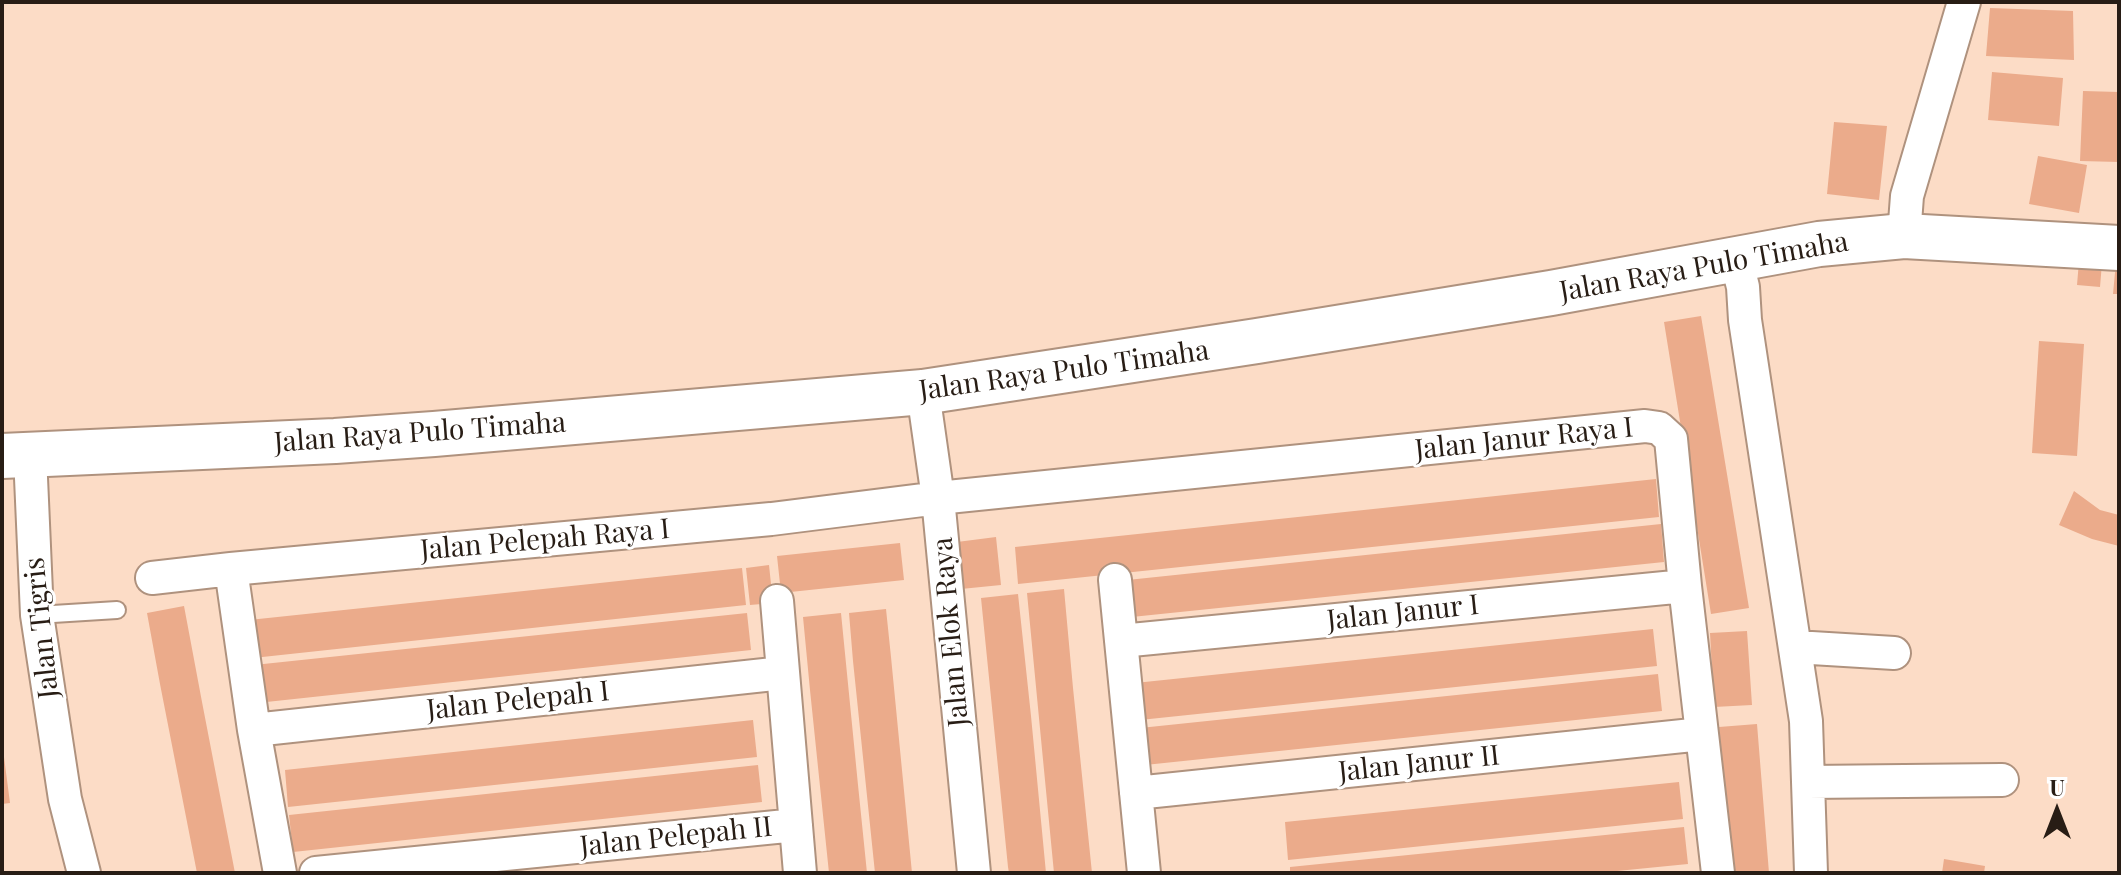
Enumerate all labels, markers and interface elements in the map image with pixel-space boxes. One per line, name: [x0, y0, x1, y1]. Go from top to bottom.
street label: Jalan Raya Pulo Timaha: [1557, 225, 1851, 309]
street label: Jalan Raya Pulo Timaha: [917, 334, 1211, 408]
street label: Jalan Raya Pulo Timaha: [273, 406, 567, 460]
street label: Jalan Janur Raya I: [1413, 411, 1635, 467]
street label: Jalan Pelepah Raya I: [419, 512, 671, 568]
street label: Jalan Elok Raya: [926, 536, 976, 728]
street label: Jalan Tigris: [18, 556, 66, 700]
street label: Jalan Janur I: [1325, 588, 1481, 638]
street label: Jalan Pelepah I: [425, 675, 611, 727]
street label: Jalan Janur II: [1337, 739, 1501, 789]
north arrow: [2017, 771, 2097, 851]
text: U: [2049, 772, 2065, 802]
street label: Jalan Pelepah II: [578, 810, 774, 864]

